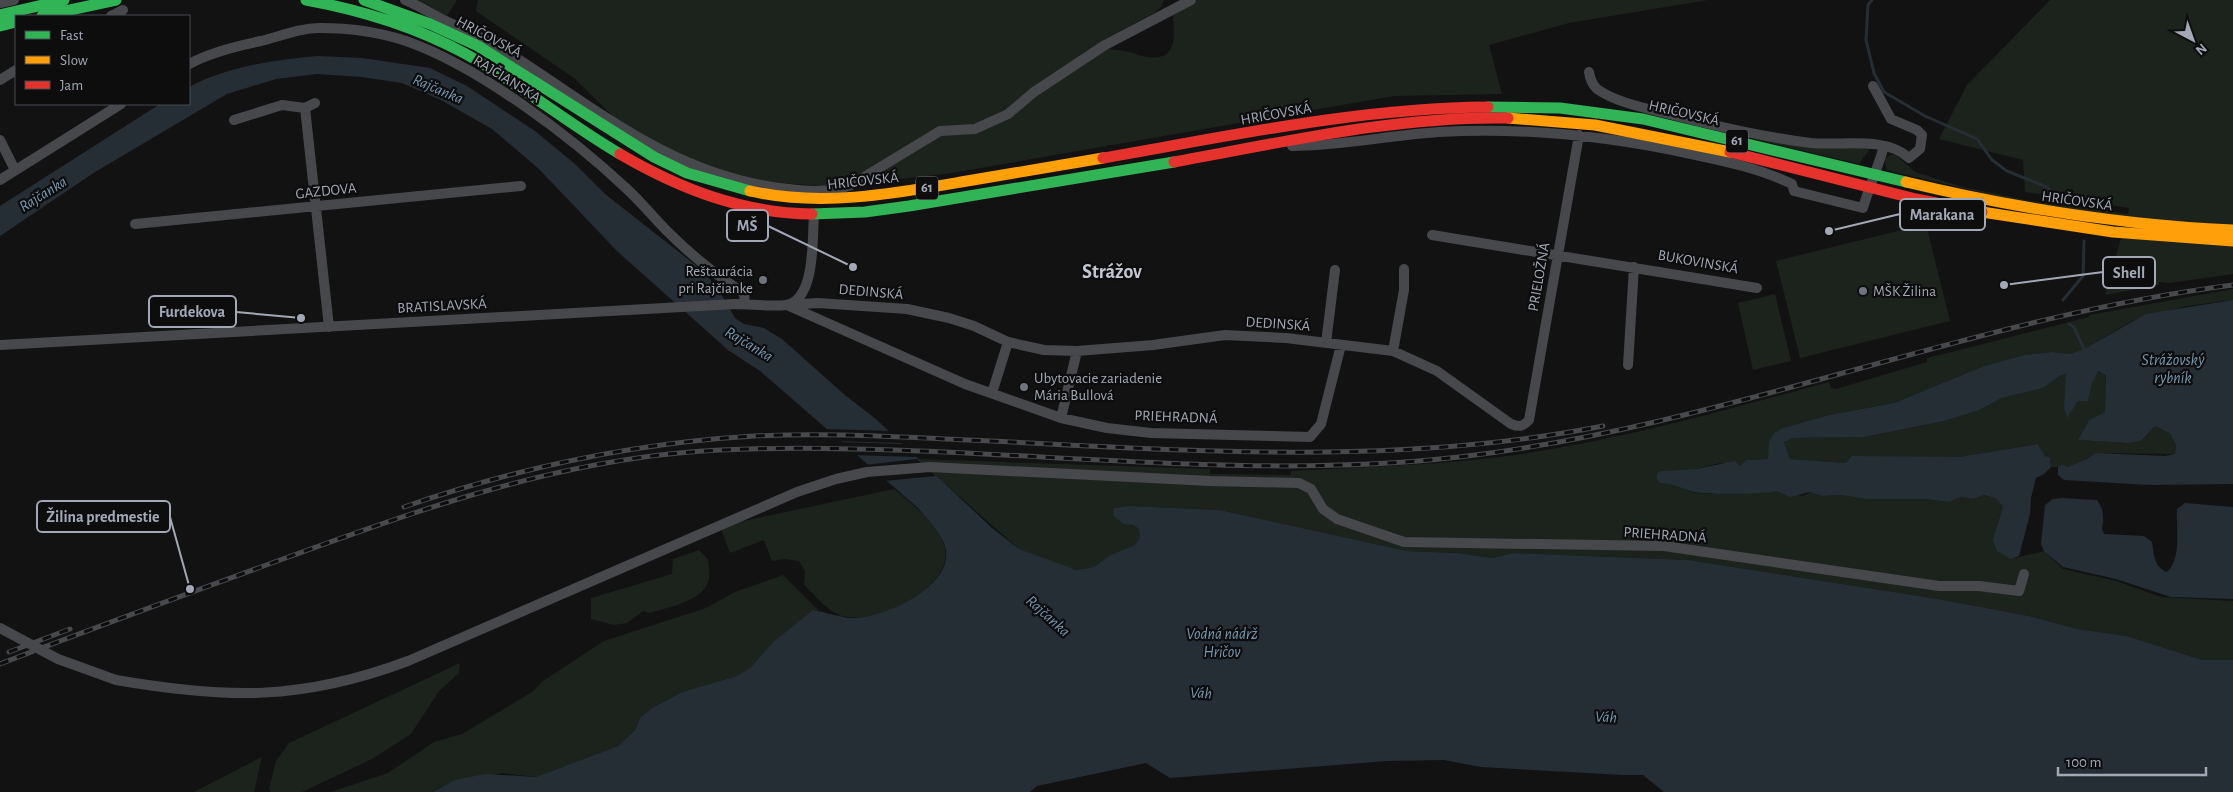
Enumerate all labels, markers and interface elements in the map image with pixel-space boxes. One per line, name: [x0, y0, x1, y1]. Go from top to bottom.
street label: HRIČOVSKÁ: [454, 12, 525, 61]
legend: [15, 15, 190, 105]
north arrow: [2168, 15, 2218, 65]
text: Fast: [60, 28, 84, 43]
text: N: [2193, 41, 2209, 58]
street label: RAJČIANSKA: [471, 52, 544, 106]
text: Slow: [60, 53, 88, 68]
water label: Rajčanka: [410, 71, 465, 108]
text: Jam: [60, 78, 83, 93]
street label: HRIČOVSKÁ: [1647, 96, 1721, 128]
street label: HRIČOVSKÁ: [1239, 98, 1313, 128]
road number: 61: [1726, 130, 1748, 152]
street label: HRIČOVSKÁ: [826, 168, 900, 192]
water label: Rajčanka: [16, 173, 70, 216]
road number: 61: [916, 177, 938, 200]
street label: GAZDOVA: [295, 180, 358, 202]
street label: HRIČOVSKÁ: [2040, 187, 2114, 213]
callout: Marakana: [1900, 199, 1985, 230]
text: Marakana: [1910, 207, 1975, 223]
callout: MŠ: [727, 210, 768, 241]
text: MŠ: [737, 216, 757, 234]
street label: PRIELOŽNÁ: [1524, 241, 1552, 313]
street label: BUKOVINSKÁ: [1657, 246, 1740, 276]
callout: Shell: [2103, 257, 2155, 288]
district label: Strážov: [1082, 262, 1142, 282]
place label: Reštaurácia pri Rajčianke: [678, 264, 753, 296]
text: Shell: [2113, 265, 2145, 281]
marker: Reštaurácia pri Rajčianke: [757, 274, 769, 286]
street label: DEDINSKÁ: [838, 280, 904, 302]
place label: MŠK Žilina: [1873, 283, 1936, 299]
marker: MŠK Žilina: [1857, 285, 1869, 297]
street label: BRATISLAVSKÁ: [397, 294, 487, 316]
callout: Furdekova: [149, 296, 236, 327]
text: Furdekova: [159, 304, 226, 320]
street label: DEDINSKÁ: [1245, 312, 1311, 334]
water label: Rajčanka: [722, 324, 776, 365]
water label: Strážovský rybník: [2141, 352, 2205, 386]
place label: Ubytovacie zariadenie Mária Bullová: [1034, 371, 1162, 403]
marker: Ubytovacie zariadenie Mária Bullová: [1018, 381, 1030, 393]
street label: PRIEHRADNÁ: [1134, 406, 1218, 426]
callout: Žilina predmestie: [37, 501, 170, 532]
text: Žilina predmestie: [46, 507, 160, 525]
street label: PRIEHRADNÁ: [1623, 523, 1708, 545]
water label: Rajčanka: [1022, 592, 1073, 640]
water label: Vodná nádrž Hričov: [1186, 626, 1258, 660]
water label: Váh: [1189, 684, 1213, 702]
water label: Váh: [1594, 708, 1618, 726]
scale bar: [2058, 744, 2206, 776]
text: 100 m: [2066, 755, 2101, 770]

